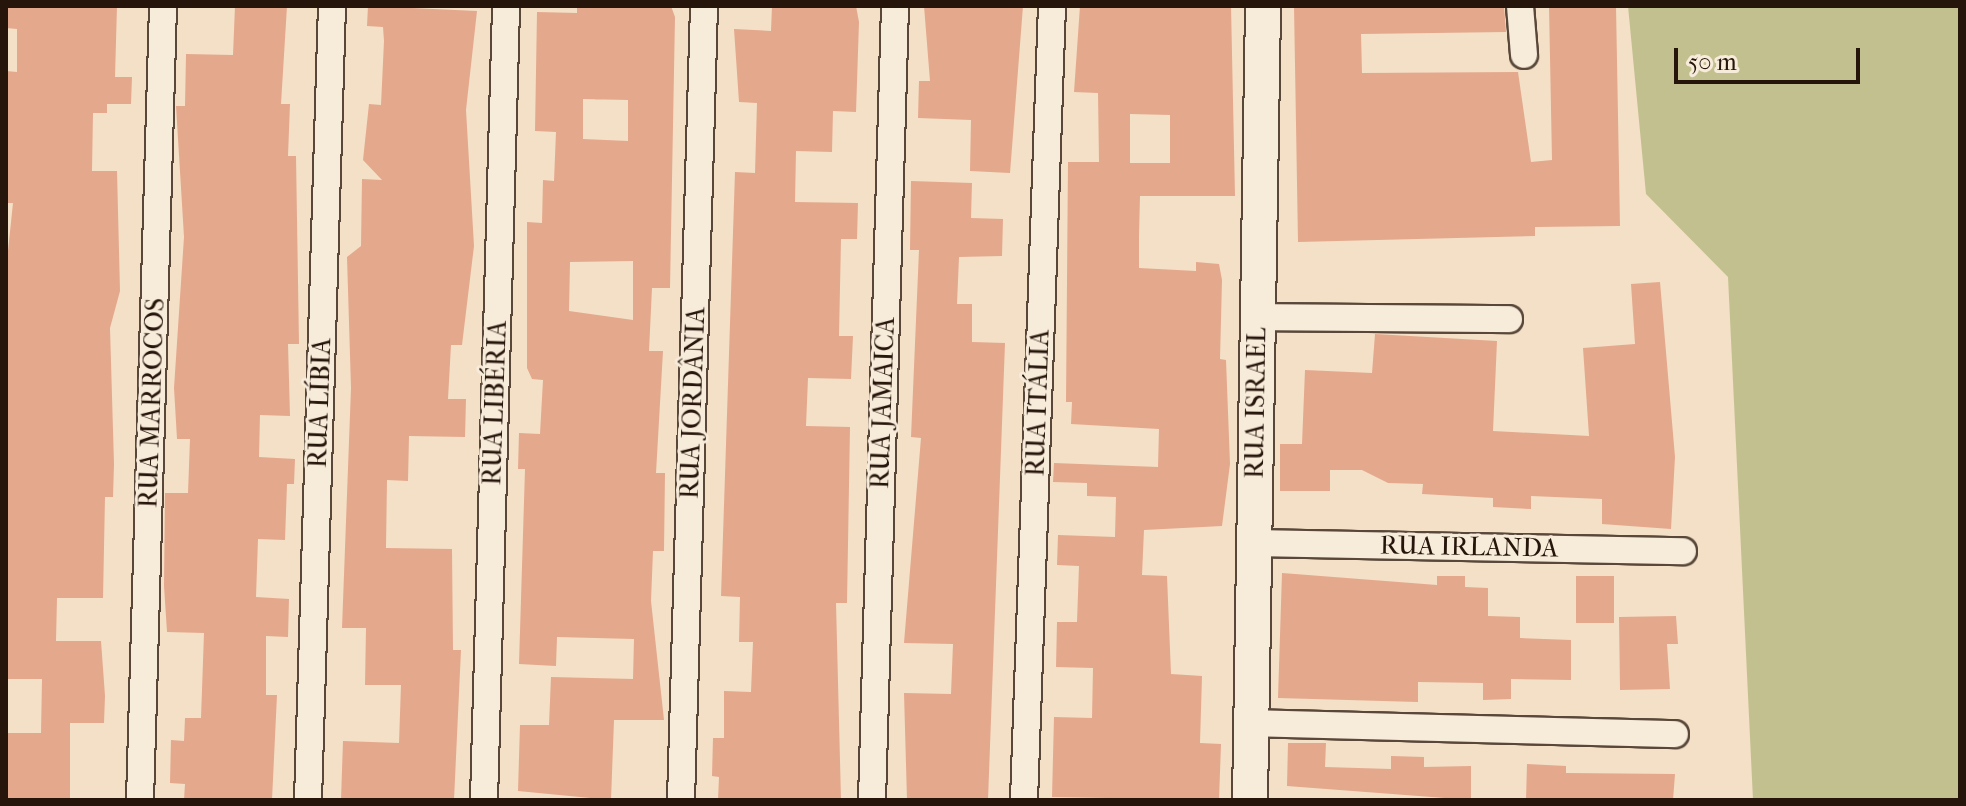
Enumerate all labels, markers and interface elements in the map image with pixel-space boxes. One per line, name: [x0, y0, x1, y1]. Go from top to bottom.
scale bar: [1678, 32, 1864, 82]
text: 50 m: [1688, 48, 1737, 76]
street label: RUA MARROCOS: [133, 297, 171, 509]
street label: RUA JORDÂNIA: [674, 306, 712, 500]
street label: RUA JAMAICA: [864, 317, 902, 489]
street label: RUA LIBÉRIA: [477, 320, 513, 486]
street label: RUA ISRAEL: [1239, 327, 1273, 479]
street label: RUA ITÁLIA: [1020, 329, 1056, 477]
street label: RUA LÍBIA: [302, 337, 338, 469]
street label: RUA IRLANDA: [1380, 530, 1558, 564]

